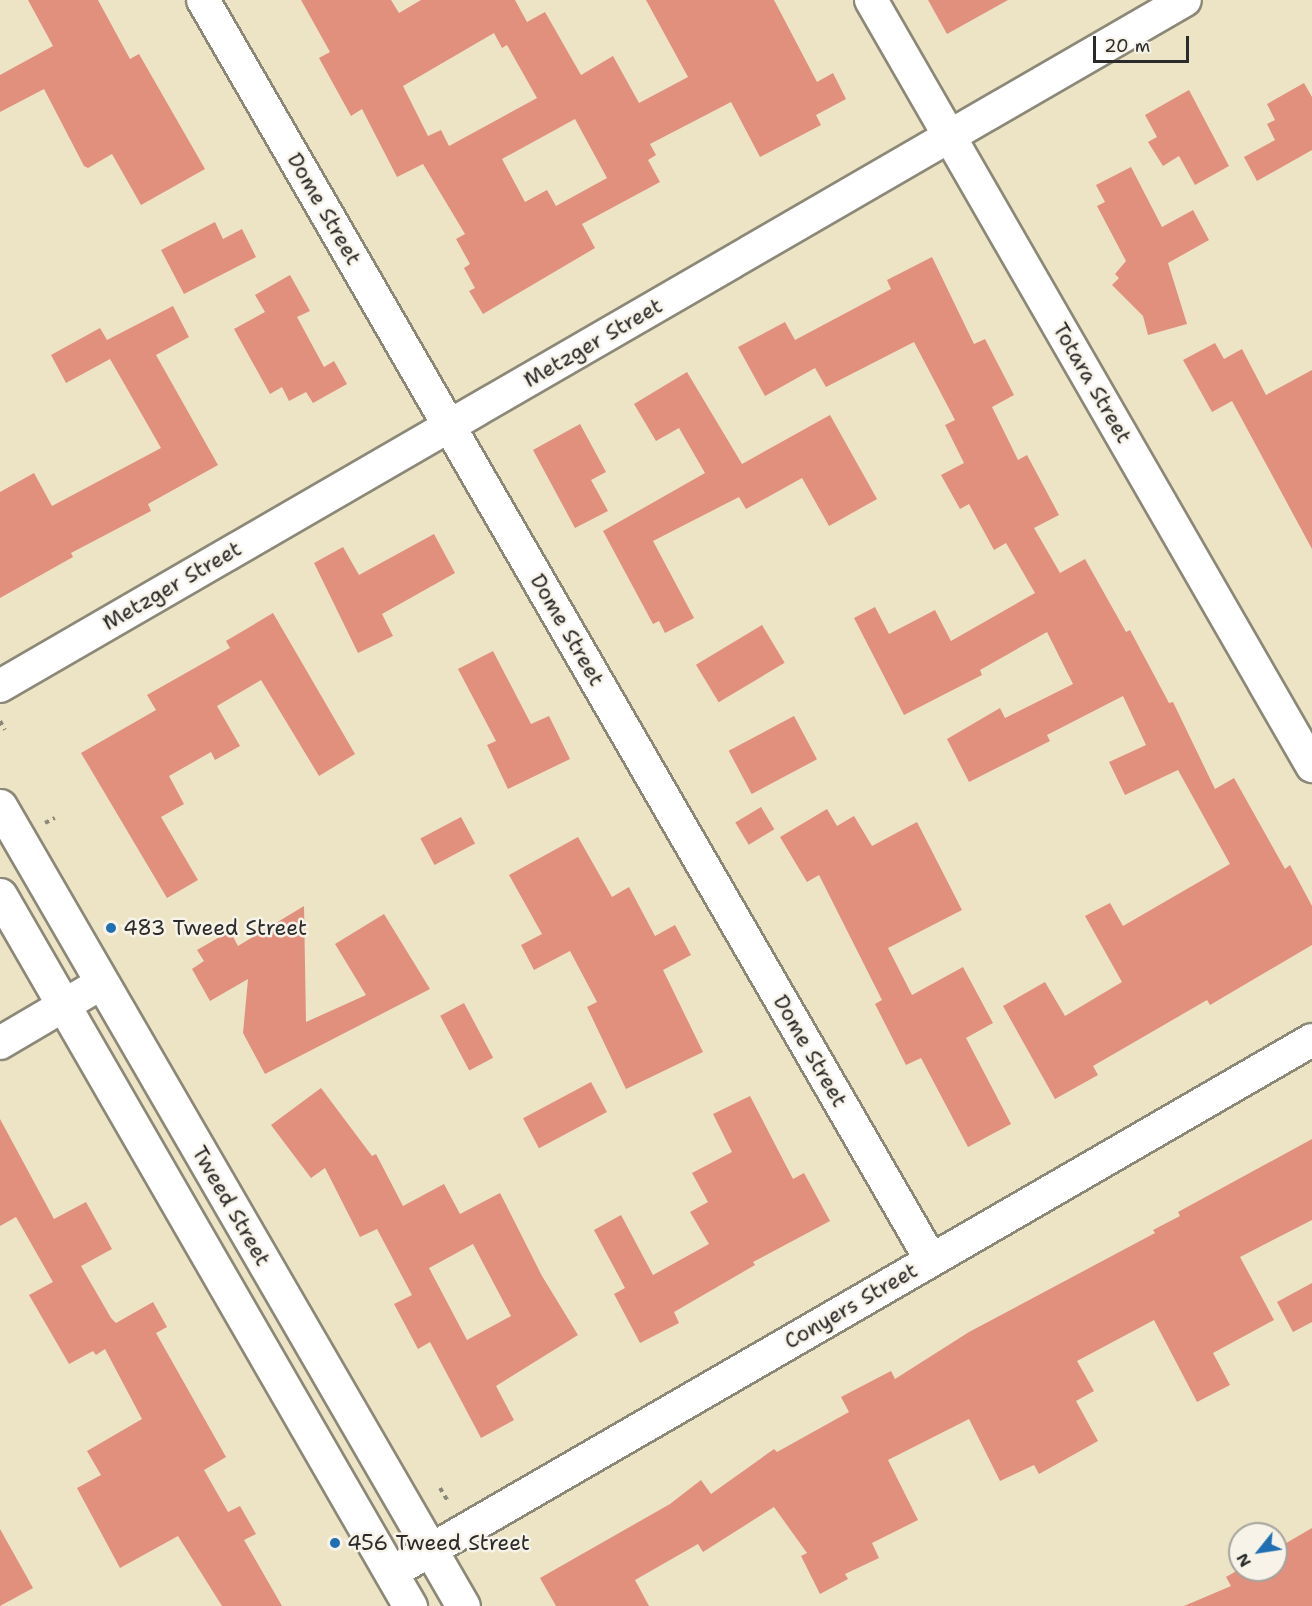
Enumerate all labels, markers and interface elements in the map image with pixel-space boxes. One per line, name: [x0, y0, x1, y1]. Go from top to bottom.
scale bar: [1096, 24, 1192, 62]
text: 20 m: [1104, 34, 1150, 58]
street label: Dome Street: [282, 149, 366, 269]
street label: Metzger Street: [519, 293, 667, 393]
street label: Totara Street: [1047, 318, 1137, 448]
street label: Metzger Street: [98, 536, 246, 636]
street label: Dome Street: [525, 570, 609, 690]
place label: 483 Tweed Street: [123, 915, 307, 941]
marker: 483 Tweed Street: [104, 921, 118, 935]
street label: Dome Street: [768, 991, 852, 1111]
street label: Tweed Street: [186, 1141, 276, 1271]
street label: Conyers Street: [780, 1258, 922, 1354]
north arrow: [1228, 1522, 1288, 1582]
place label: 456 Tweed Street: [347, 1530, 530, 1556]
marker: 456 Tweed Street: [328, 1536, 342, 1550]
text: N: [1231, 1550, 1256, 1571]

